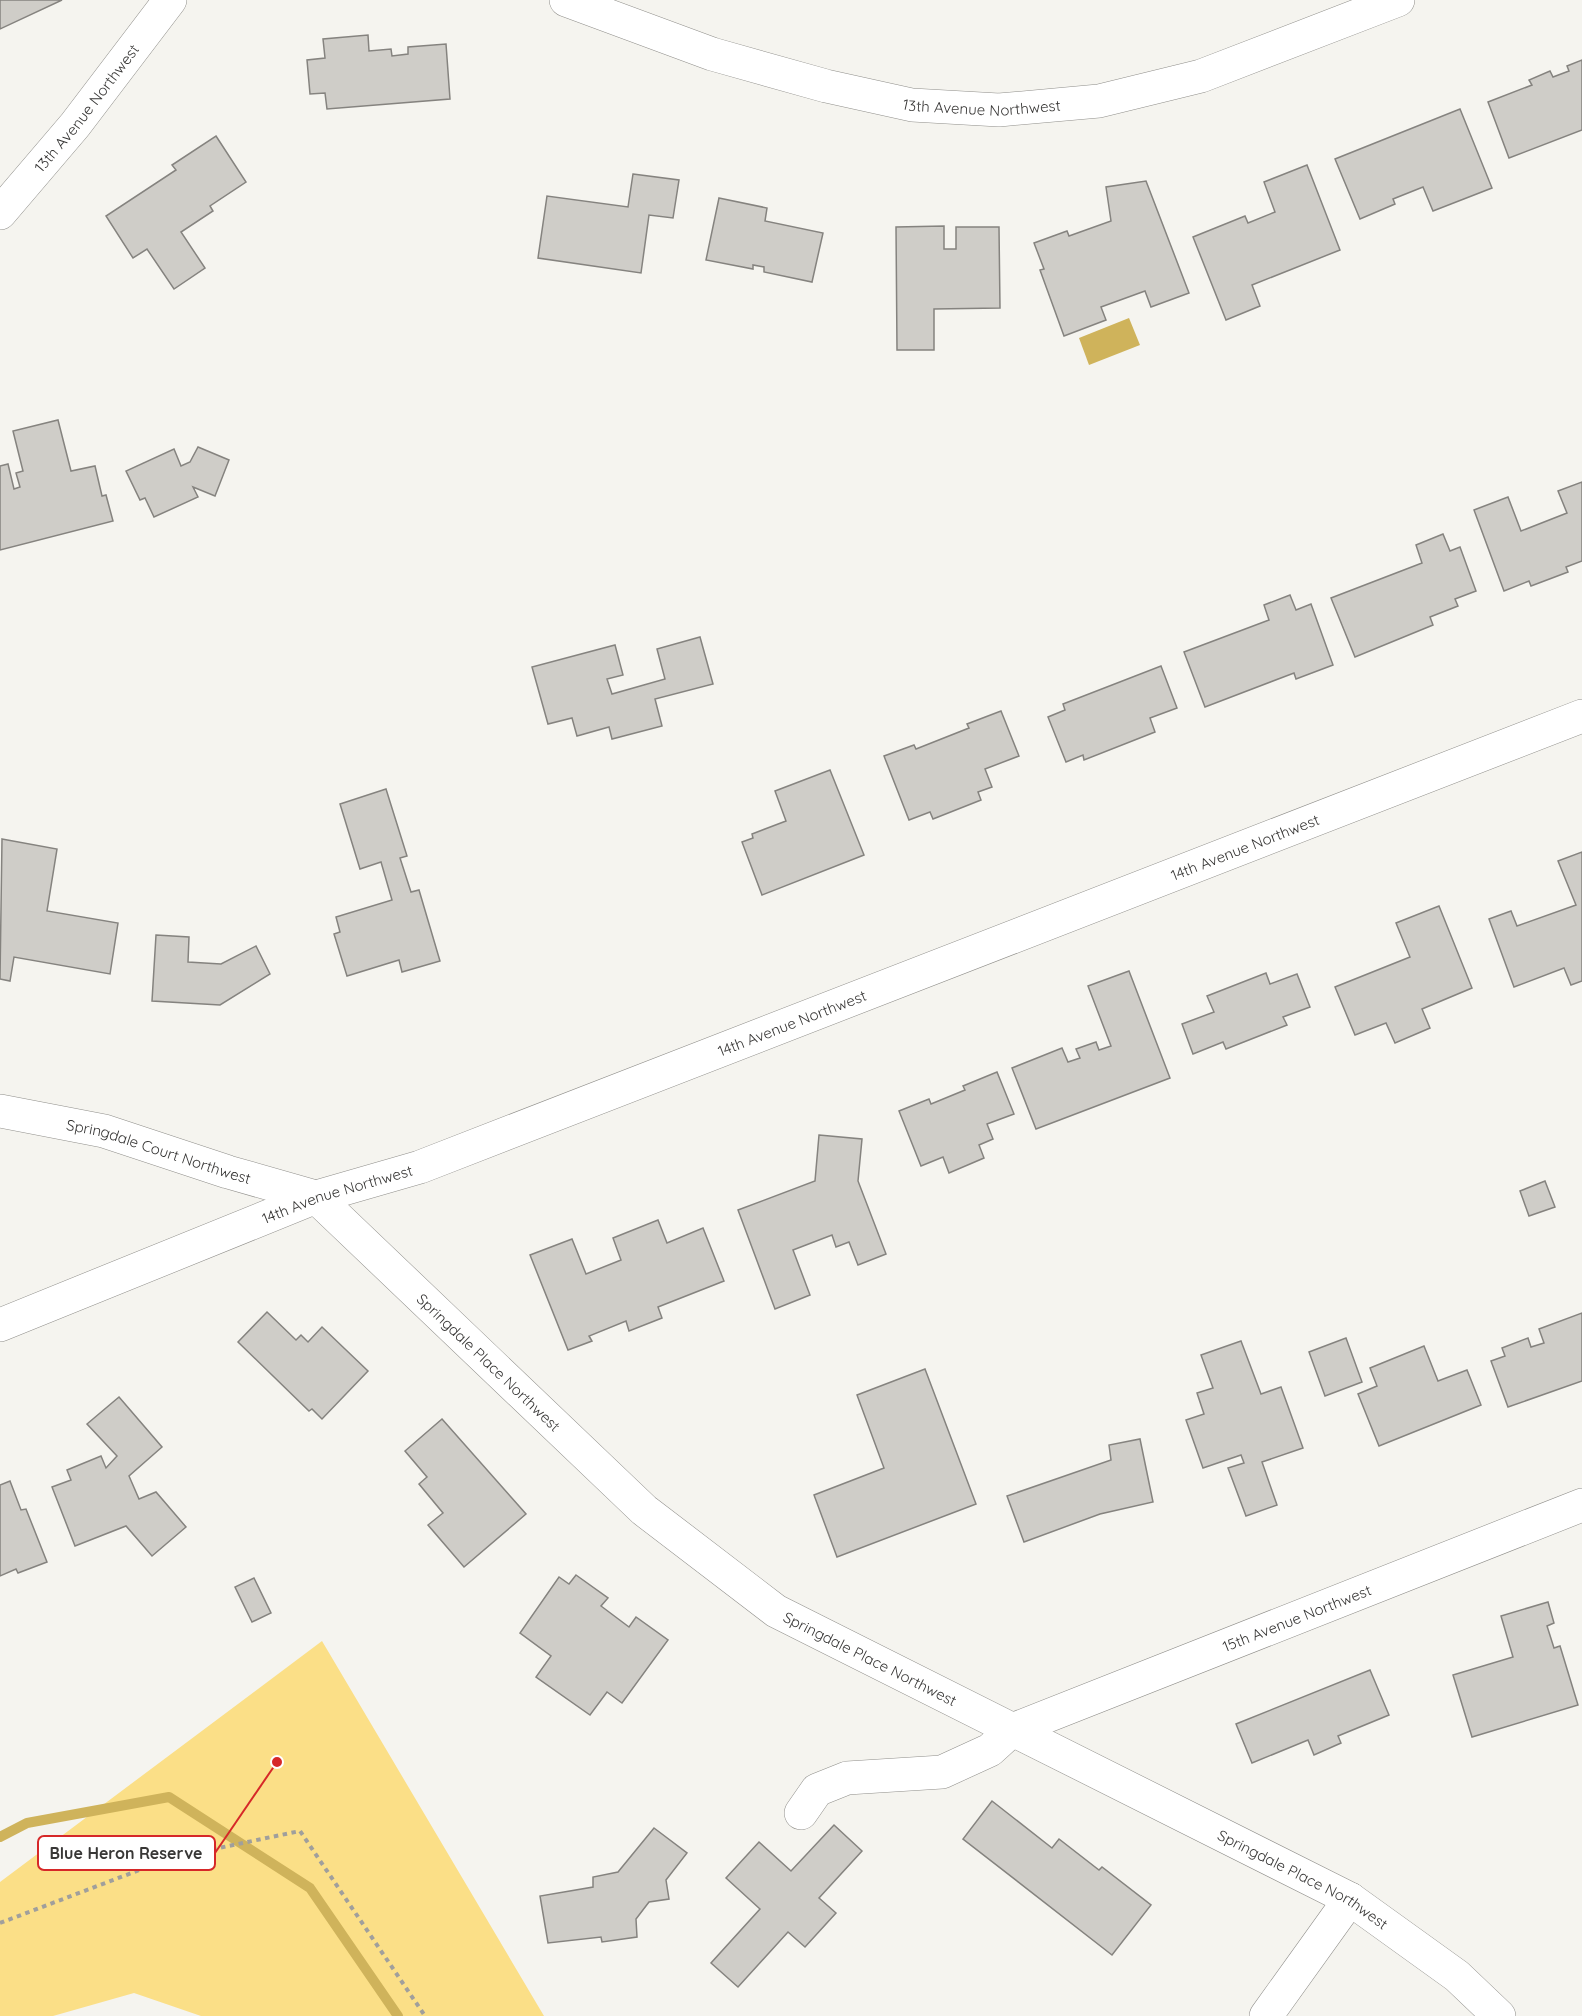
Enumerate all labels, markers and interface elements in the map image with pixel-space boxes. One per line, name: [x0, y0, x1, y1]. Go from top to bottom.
street label: 13th Avenue Northwest: [30, 40, 143, 176]
street label: 13th Avenue Northwest: [901, 94, 1061, 120]
street label: 14th Avenue Northwest: [1168, 809, 1322, 884]
street label: 14th Avenue Northwest: [715, 985, 869, 1060]
street label: Springdale Court Northwest: [65, 1115, 253, 1188]
street label: 14th Avenue Northwest: [259, 1160, 415, 1228]
street label: Springdale Place Northwest: [413, 1289, 565, 1435]
street label: 15th Avenue Northwest: [1219, 1580, 1374, 1656]
street label: Springdale Place Northwest: [780, 1607, 960, 1710]
street label: Springdale Place Northwest: [1215, 1825, 1392, 1933]
callout: Blue Heron Reserve: [38, 1836, 215, 1870]
text: Blue Heron Reserve: [49, 1843, 203, 1863]

